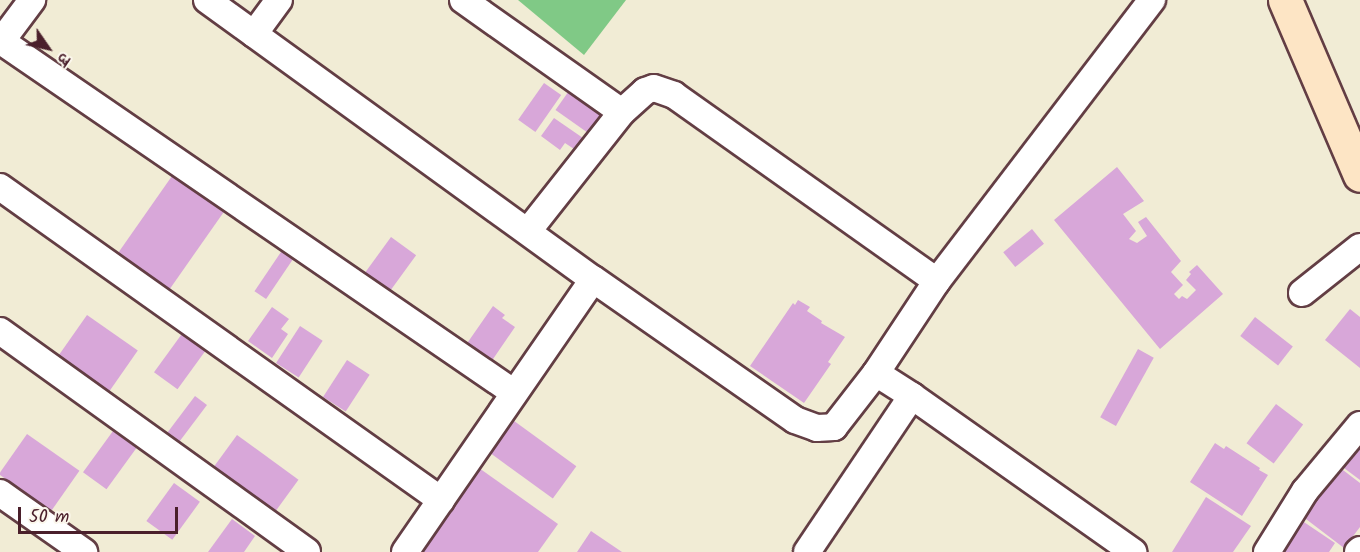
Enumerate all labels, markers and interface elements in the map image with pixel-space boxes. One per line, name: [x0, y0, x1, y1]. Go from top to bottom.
north arrow: [18, 18, 78, 78]
text: उ: [50, 47, 77, 69]
scale bar: [21, 495, 182, 533]
text: 50 m: [29, 503, 69, 532]

